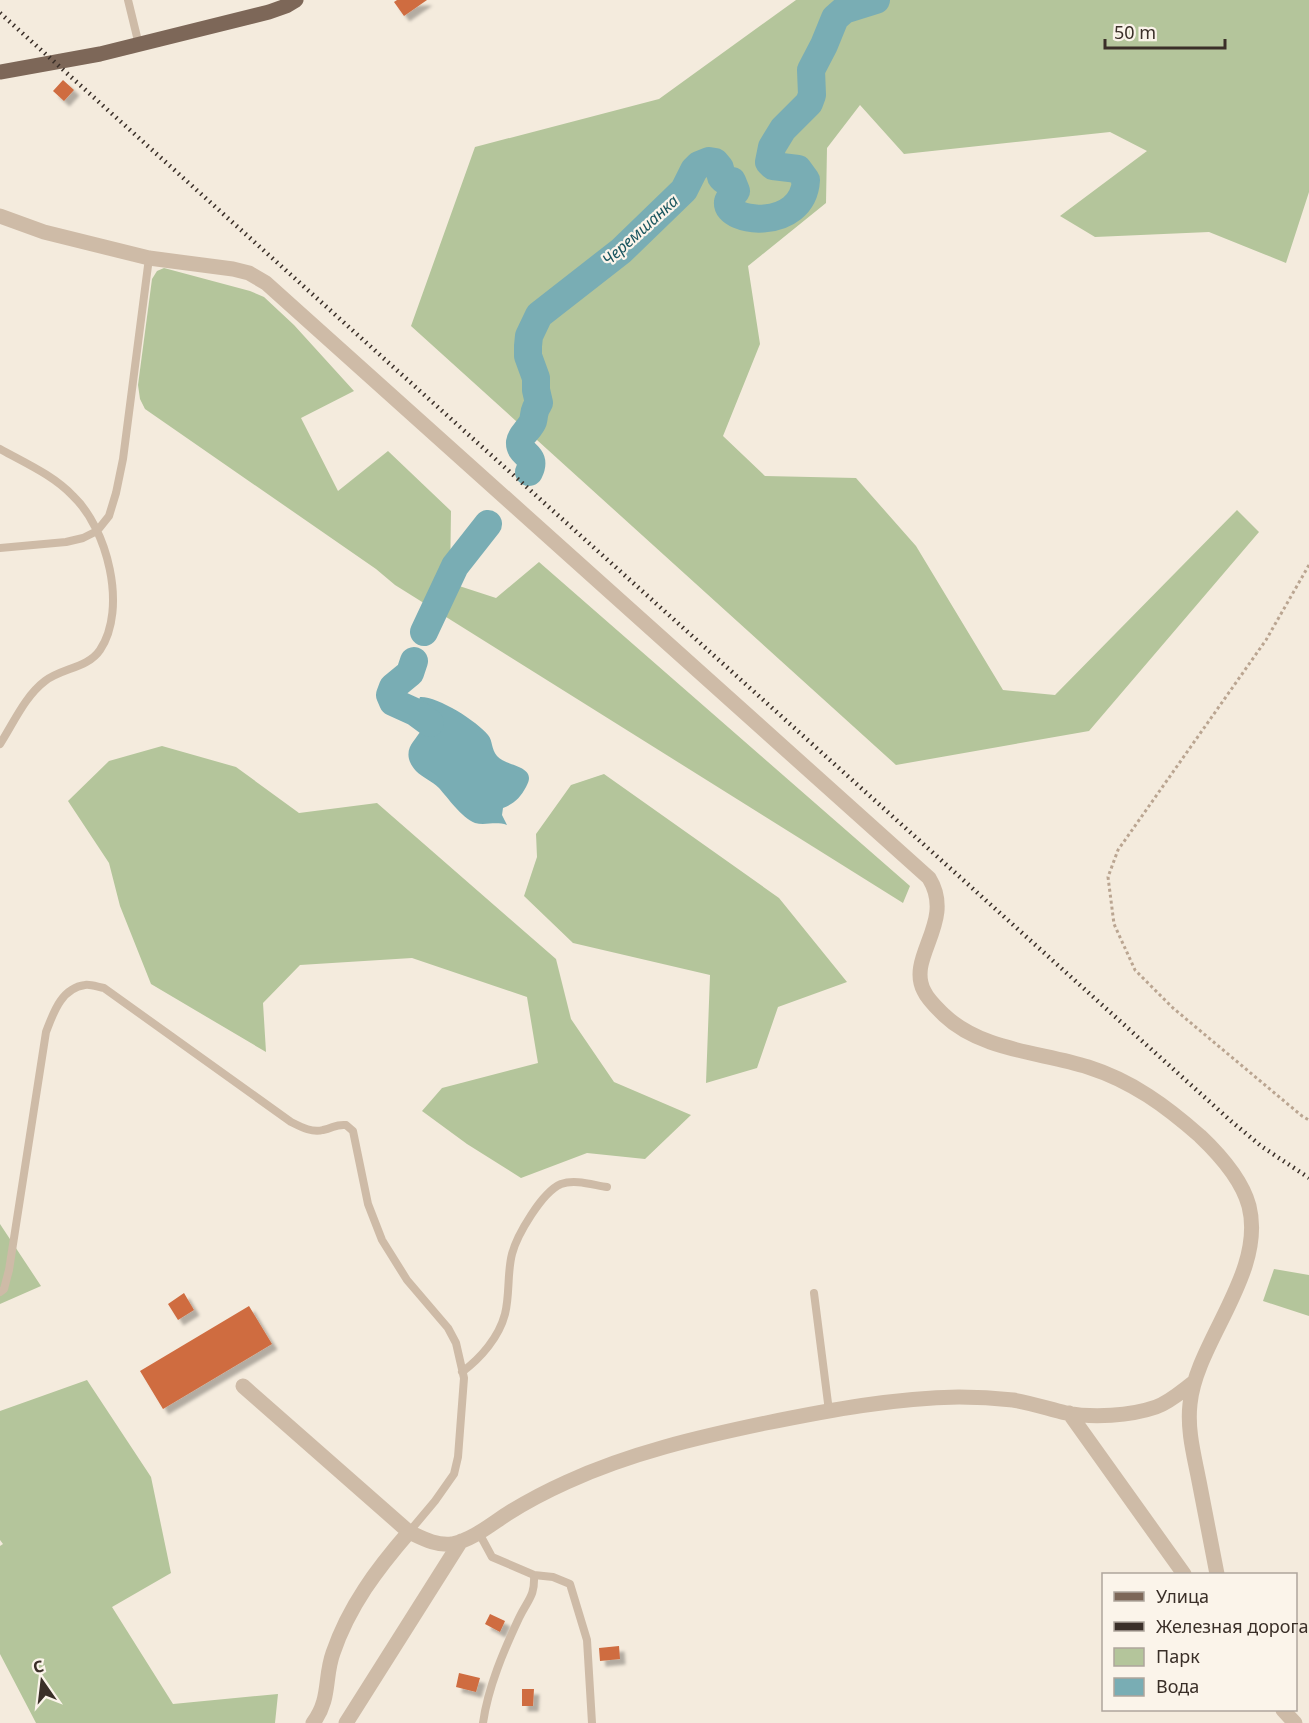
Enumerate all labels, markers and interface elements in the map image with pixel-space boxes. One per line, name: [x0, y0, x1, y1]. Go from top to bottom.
scale bar: [1105, 12, 1225, 50]
text: 50 m: [1114, 20, 1156, 44]
water label: Черемшанка: [597, 190, 683, 270]
legend: [1102, 1573, 1297, 1711]
text: Улица: [1156, 1584, 1209, 1608]
text: Железная дорога: [1156, 1614, 1308, 1638]
text: Парк: [1156, 1644, 1200, 1668]
north arrow: [12, 1651, 72, 1711]
text: С: [31, 1655, 46, 1678]
text: Вода: [1156, 1674, 1199, 1698]

